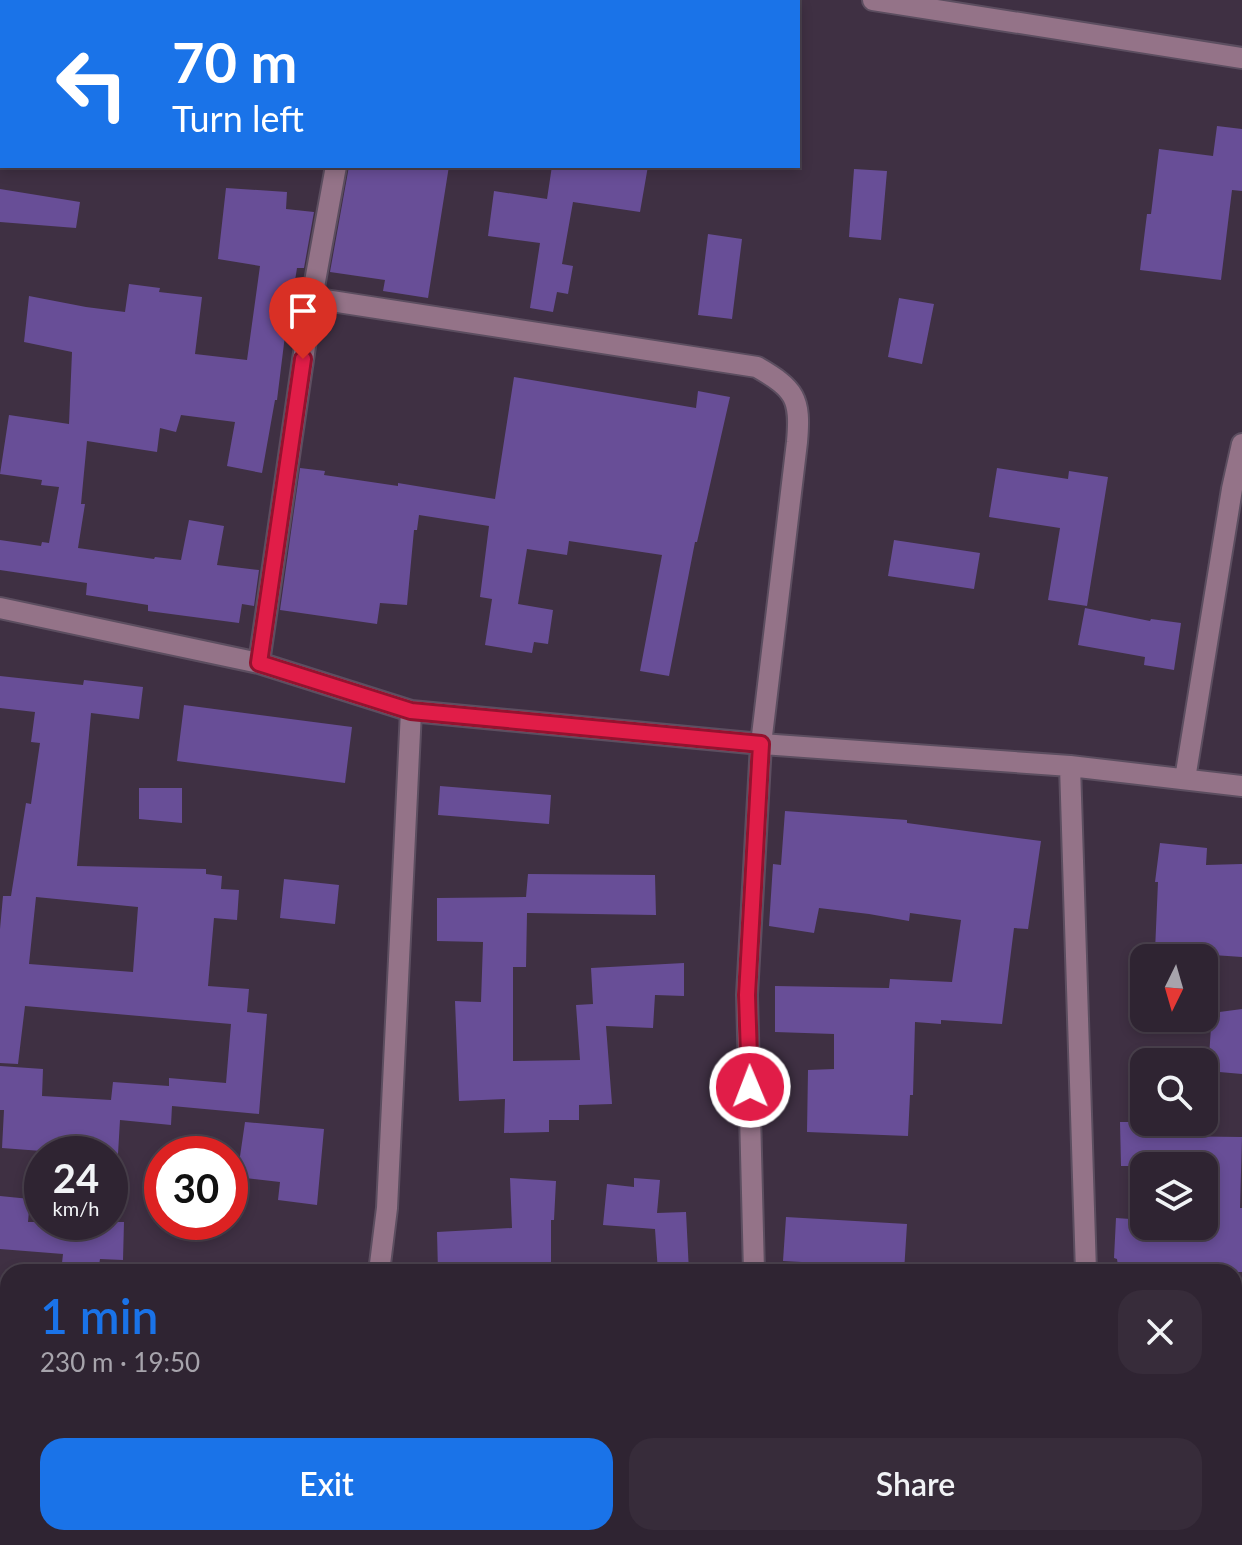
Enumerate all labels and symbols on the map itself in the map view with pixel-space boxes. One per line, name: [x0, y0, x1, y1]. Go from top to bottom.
pin: [269, 277, 337, 359]
north arrow: [1130, 944, 1218, 1032]
position arrow: [708, 1045, 792, 1129]
speed limit sign: 30: [144, 1136, 248, 1240]

